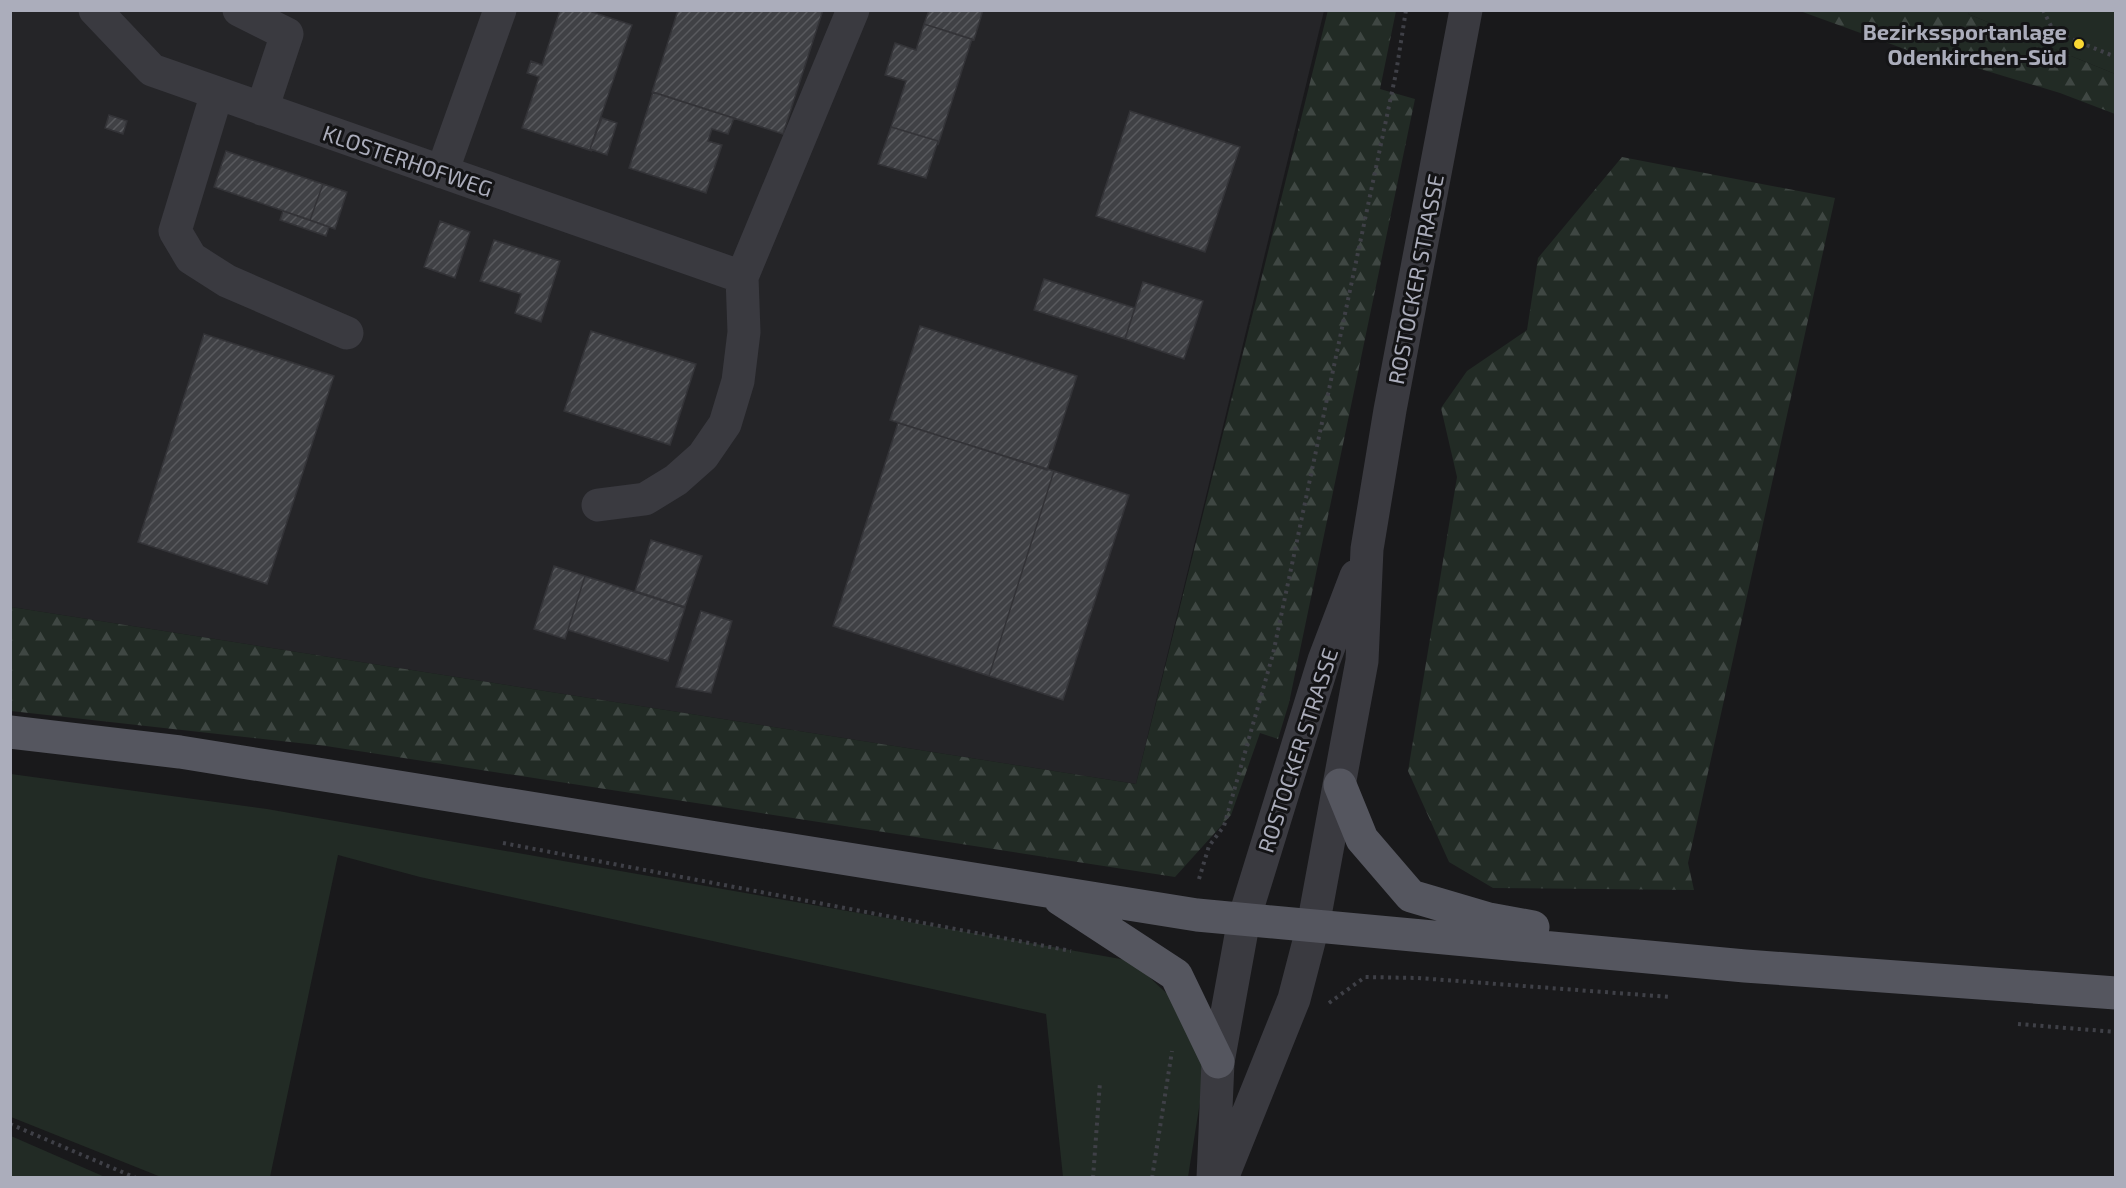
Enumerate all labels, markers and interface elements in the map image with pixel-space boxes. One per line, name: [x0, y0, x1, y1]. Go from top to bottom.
place label: Bezirkssportanlage Odenkirchen-Süd: [1863, 18, 2067, 69]
marker: Bezirkssportanlage Odenkirchen-Süd: [2072, 37, 2086, 51]
street label: KLOSTERHOFWEG: [320, 119, 496, 201]
street label: ROSTOCKER STRASSE: [1382, 172, 1448, 386]
street label: ROSTOCKER STRASSE: [1252, 644, 1342, 856]

